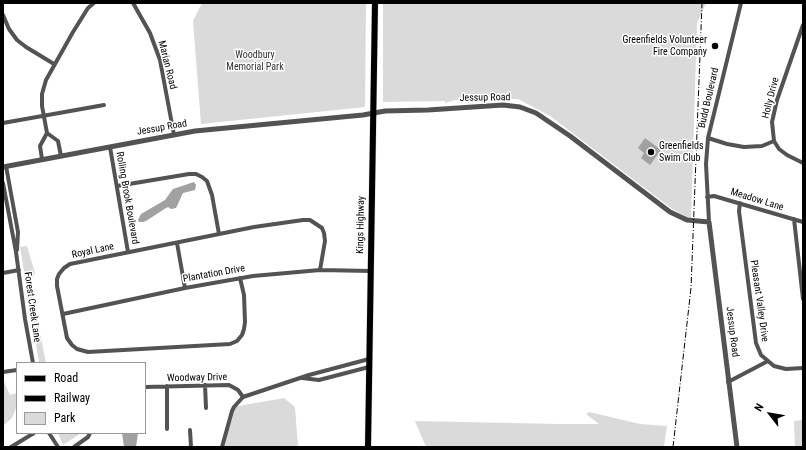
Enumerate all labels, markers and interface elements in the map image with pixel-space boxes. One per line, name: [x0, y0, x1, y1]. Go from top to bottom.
place label: Greenfields Volunteer Fire Company: [622, 34, 707, 58]
street label: Marian Road: [155, 39, 179, 91]
marker: Greenfields Volunteer Fire Company: [710, 41, 720, 51]
park label: Woodbury Memorial Park: [226, 49, 284, 72]
street label: Budd Boulevard: [696, 67, 722, 129]
street label: Holly Drive: [760, 76, 782, 120]
street label: Jessup Road: [460, 92, 510, 104]
street label: Jessup Road: [136, 118, 188, 138]
place label: Greenfields Swim Club: [659, 140, 703, 164]
marker: Greenfields Swim Club: [646, 147, 656, 157]
street label: Rolling Brook Boulevard: [113, 151, 141, 245]
street label: Meadow Lane: [729, 186, 785, 214]
street label: Kings Highway: [354, 196, 368, 254]
street label: Royal Lane: [71, 241, 115, 261]
street label: Pleasant Valley Drive: [747, 259, 771, 343]
street label: Plantation Drive: [182, 263, 246, 285]
street label: Forest Creek Lane: [21, 271, 43, 343]
street label: Jessup Road: [723, 306, 741, 358]
legend: [16, 362, 146, 434]
text: Road: [54, 371, 78, 385]
street label: Woodway Drive: [167, 371, 227, 385]
text: Railway: [54, 391, 90, 405]
north arrow: [750, 394, 790, 434]
text: N: [752, 401, 767, 414]
text: Park: [54, 411, 75, 425]

